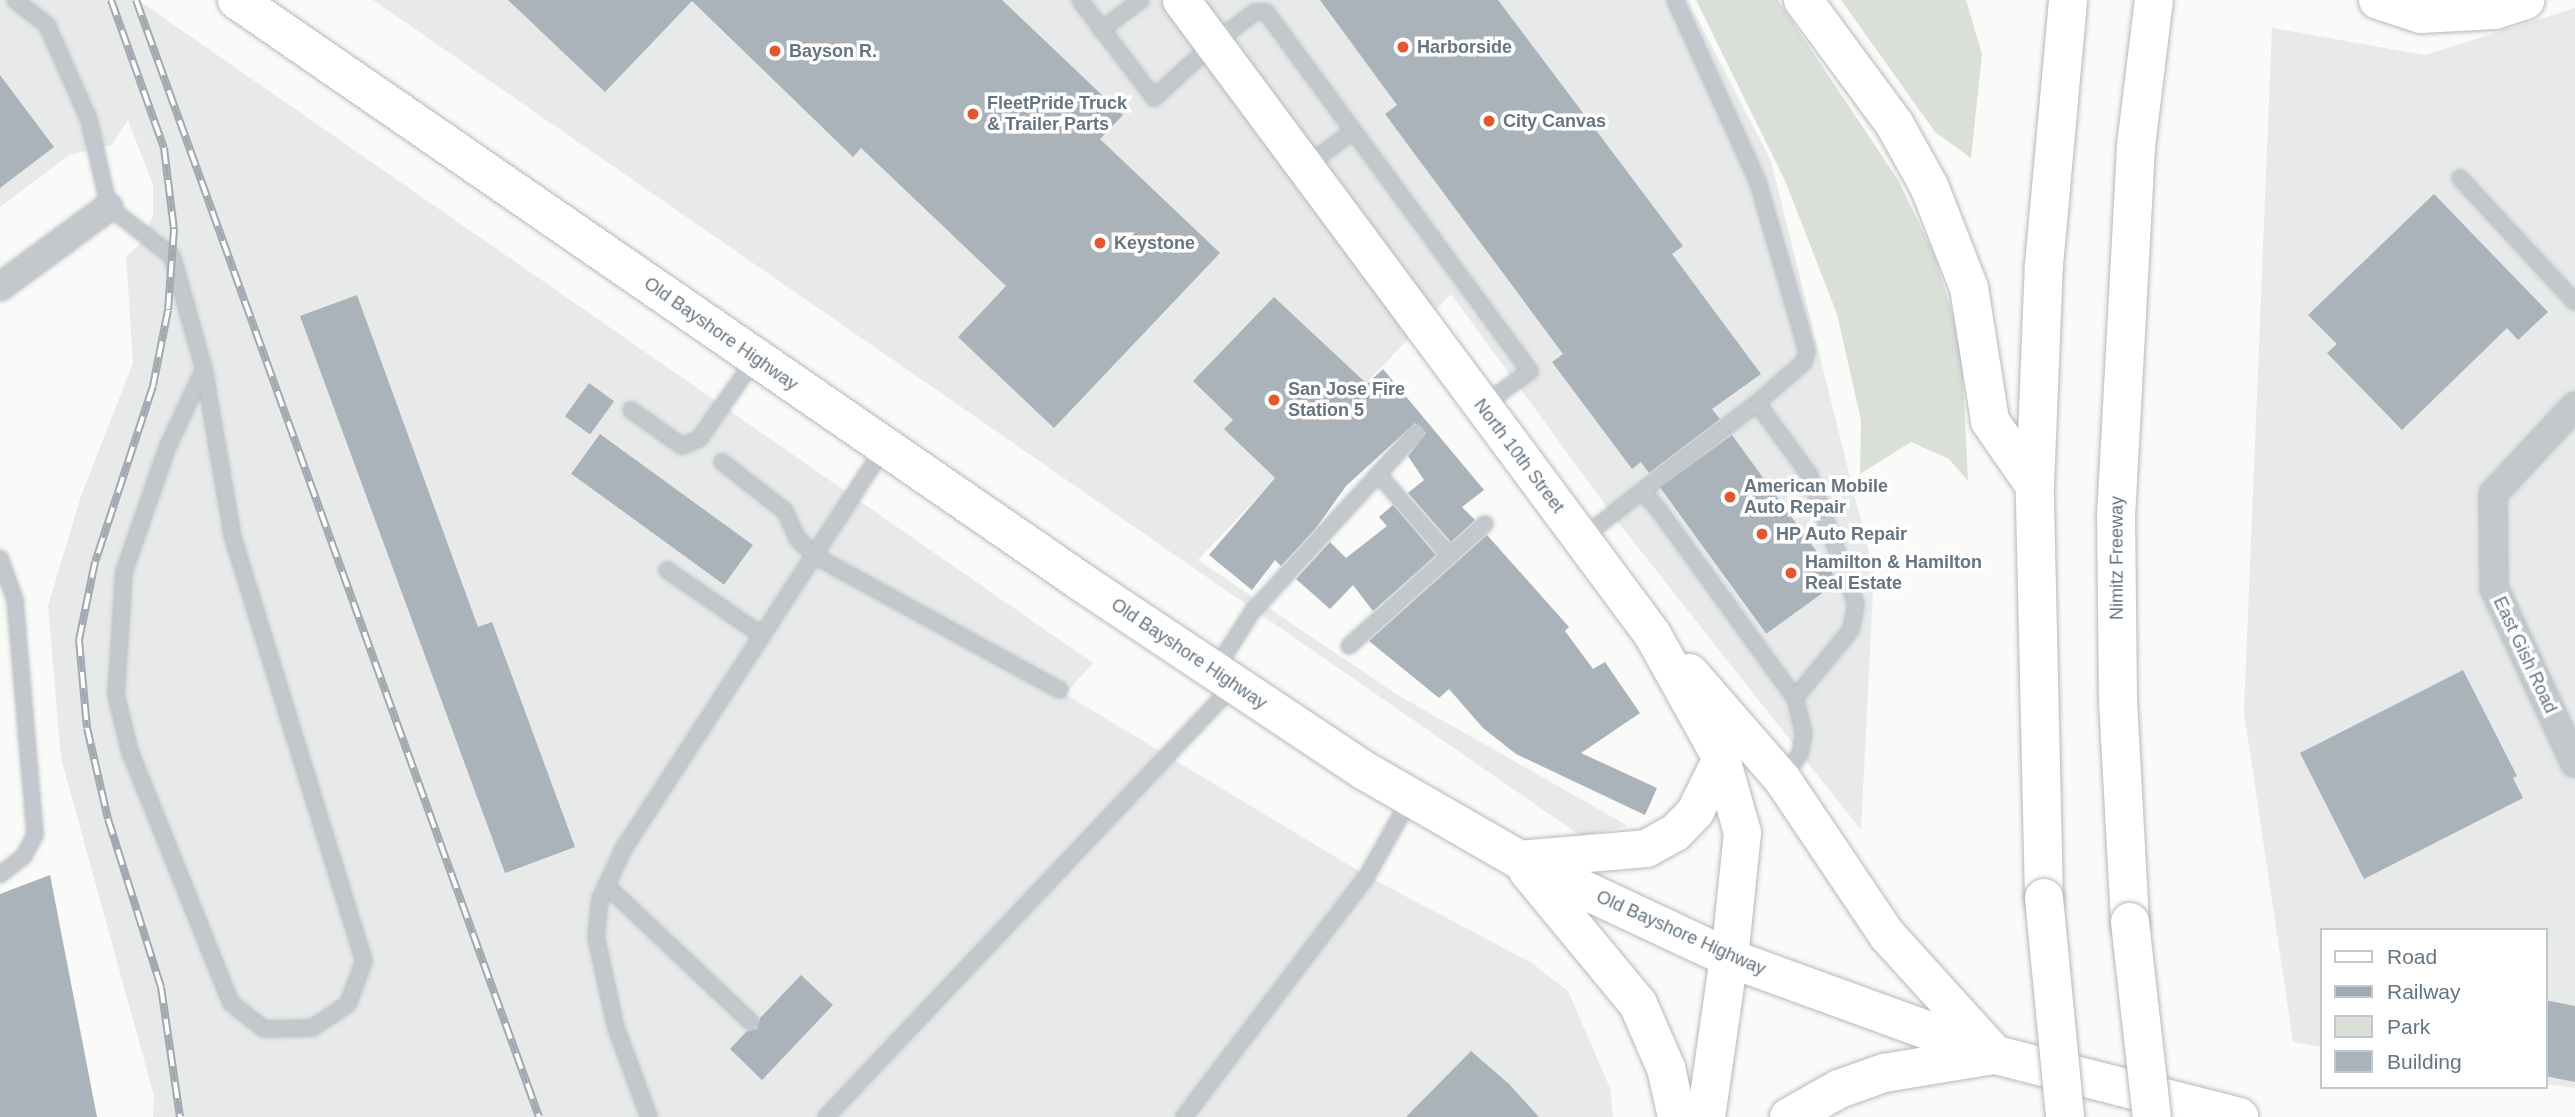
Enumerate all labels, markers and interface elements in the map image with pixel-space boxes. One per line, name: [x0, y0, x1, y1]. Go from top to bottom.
place label: Harborside: [1417, 36, 1512, 58]
marker: Harborside: [1395, 39, 1411, 55]
place label: Bayson R.: [789, 40, 877, 62]
marker: Bayson R.: [767, 43, 783, 59]
place label: FleetPride Truck & Trailer Parts: [987, 93, 1127, 136]
marker: FleetPride Truck & Trailer Parts: [965, 106, 981, 122]
place label: City Canvas: [1503, 110, 1606, 132]
marker: City Canvas: [1481, 113, 1497, 129]
place label: Keystone: [1114, 232, 1195, 254]
marker: Keystone: [1092, 235, 1108, 251]
street label: Old Bayshore Highway: [640, 273, 802, 395]
place label: San Jose Fire Station 5: [1288, 379, 1405, 422]
marker: San Jose Fire Station 5: [1266, 392, 1282, 408]
street label: North 10th Street: [1469, 395, 1569, 517]
place label: American Mobile Auto Repair: [1744, 476, 1888, 518]
marker: American Mobile Auto Repair: [1722, 489, 1738, 505]
street label: Nimitz Freeway: [2106, 496, 2128, 620]
place label: HP Auto Repair: [1776, 523, 1908, 545]
marker: HP Auto Repair: [1754, 526, 1770, 542]
place label: Hamilton & Hamilton Real Estate: [1805, 552, 1982, 594]
marker: Hamilton & Hamilton Real Estate: [1783, 565, 1799, 581]
street label: East Gish Road: [2489, 593, 2561, 717]
street label: Old Bayshore Highway: [1107, 594, 1271, 714]
street label: Old Bayshore Highway: [1593, 886, 1769, 980]
legend: [2320, 928, 2547, 1089]
text: Road: [2387, 945, 2437, 968]
text: Railway: [2387, 980, 2461, 1003]
text: Park: [2387, 1015, 2430, 1038]
text: Building: [2387, 1050, 2462, 1073]

